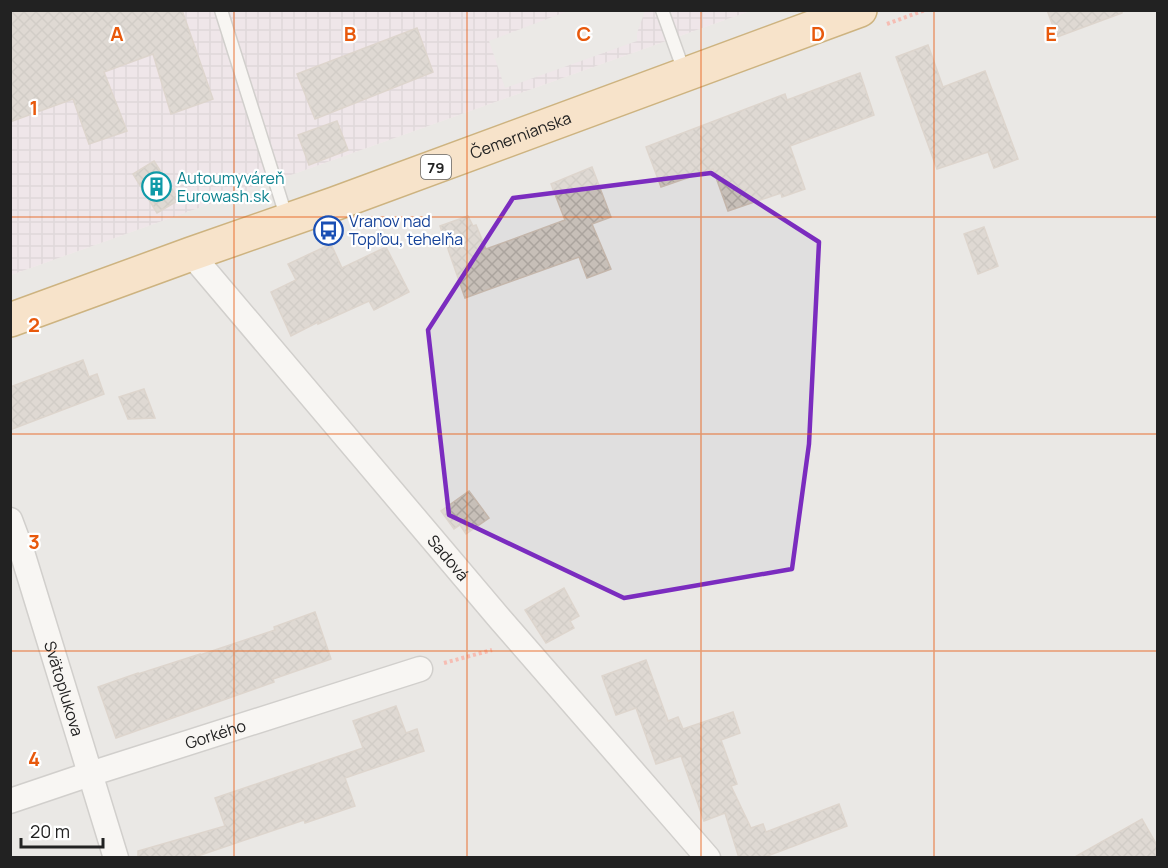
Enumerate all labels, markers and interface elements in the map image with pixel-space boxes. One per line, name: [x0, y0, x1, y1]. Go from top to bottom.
text: A: [110, 20, 124, 47]
text: B: [344, 20, 357, 47]
text: C: [577, 20, 591, 47]
text: D: [811, 20, 825, 47]
text: E: [1045, 20, 1057, 47]
text: 1: [30, 94, 38, 121]
street label: Čemernianska: [467, 107, 574, 164]
road number: 79: [421, 155, 451, 179]
place label: Autoumyváreň Eurowash.sk: [177, 167, 284, 207]
building icon: Autoumyváreň Eurowash.sk: [140, 171, 172, 203]
place label: Vranov nad Topľou, tehelňa: [349, 210, 463, 250]
bus stop icon: Vranov nad Topľou, tehelňa: [312, 214, 344, 246]
text: 2: [28, 311, 40, 338]
text: 3: [28, 528, 40, 555]
street label: Sadová: [422, 530, 474, 585]
street label: Svätoplukova: [39, 638, 89, 739]
street label: Gorkého: [182, 714, 248, 754]
text: 4: [28, 745, 40, 772]
scale bar: [21, 811, 104, 849]
text: 20 m: [30, 819, 70, 843]

